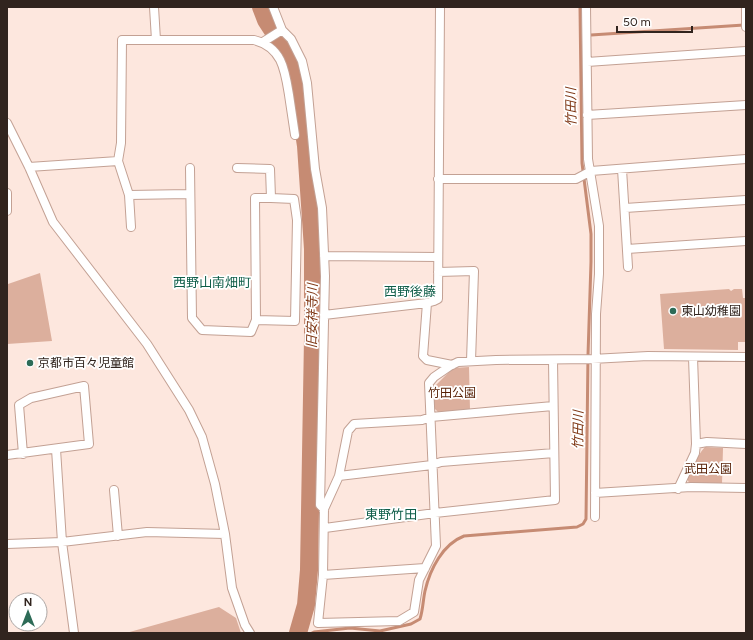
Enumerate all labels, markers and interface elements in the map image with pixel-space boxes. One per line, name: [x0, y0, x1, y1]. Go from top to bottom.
scale bar: [617, 8, 692, 34]
text: 50 m: [623, 15, 651, 29]
water label: 竹田川: [563, 85, 579, 127]
district label: 西野山南畑町: [173, 275, 251, 290]
water label: 旧安祥寺川: [304, 281, 320, 349]
district label: 西野後藤: [384, 284, 436, 299]
place label: 東山幼稚園: [681, 304, 741, 318]
marker: 東山幼稚園: [668, 306, 678, 316]
place label: 京都市百々児童館: [38, 356, 134, 370]
marker: 京都市百々児童館: [25, 358, 35, 368]
park label: 竹田公園: [428, 386, 476, 400]
water label: 竹田川: [570, 408, 586, 450]
park label: 武田公園: [684, 462, 732, 476]
district label: 東野竹田: [365, 507, 417, 522]
north arrow: [8, 592, 48, 632]
text: N: [24, 596, 32, 609]

